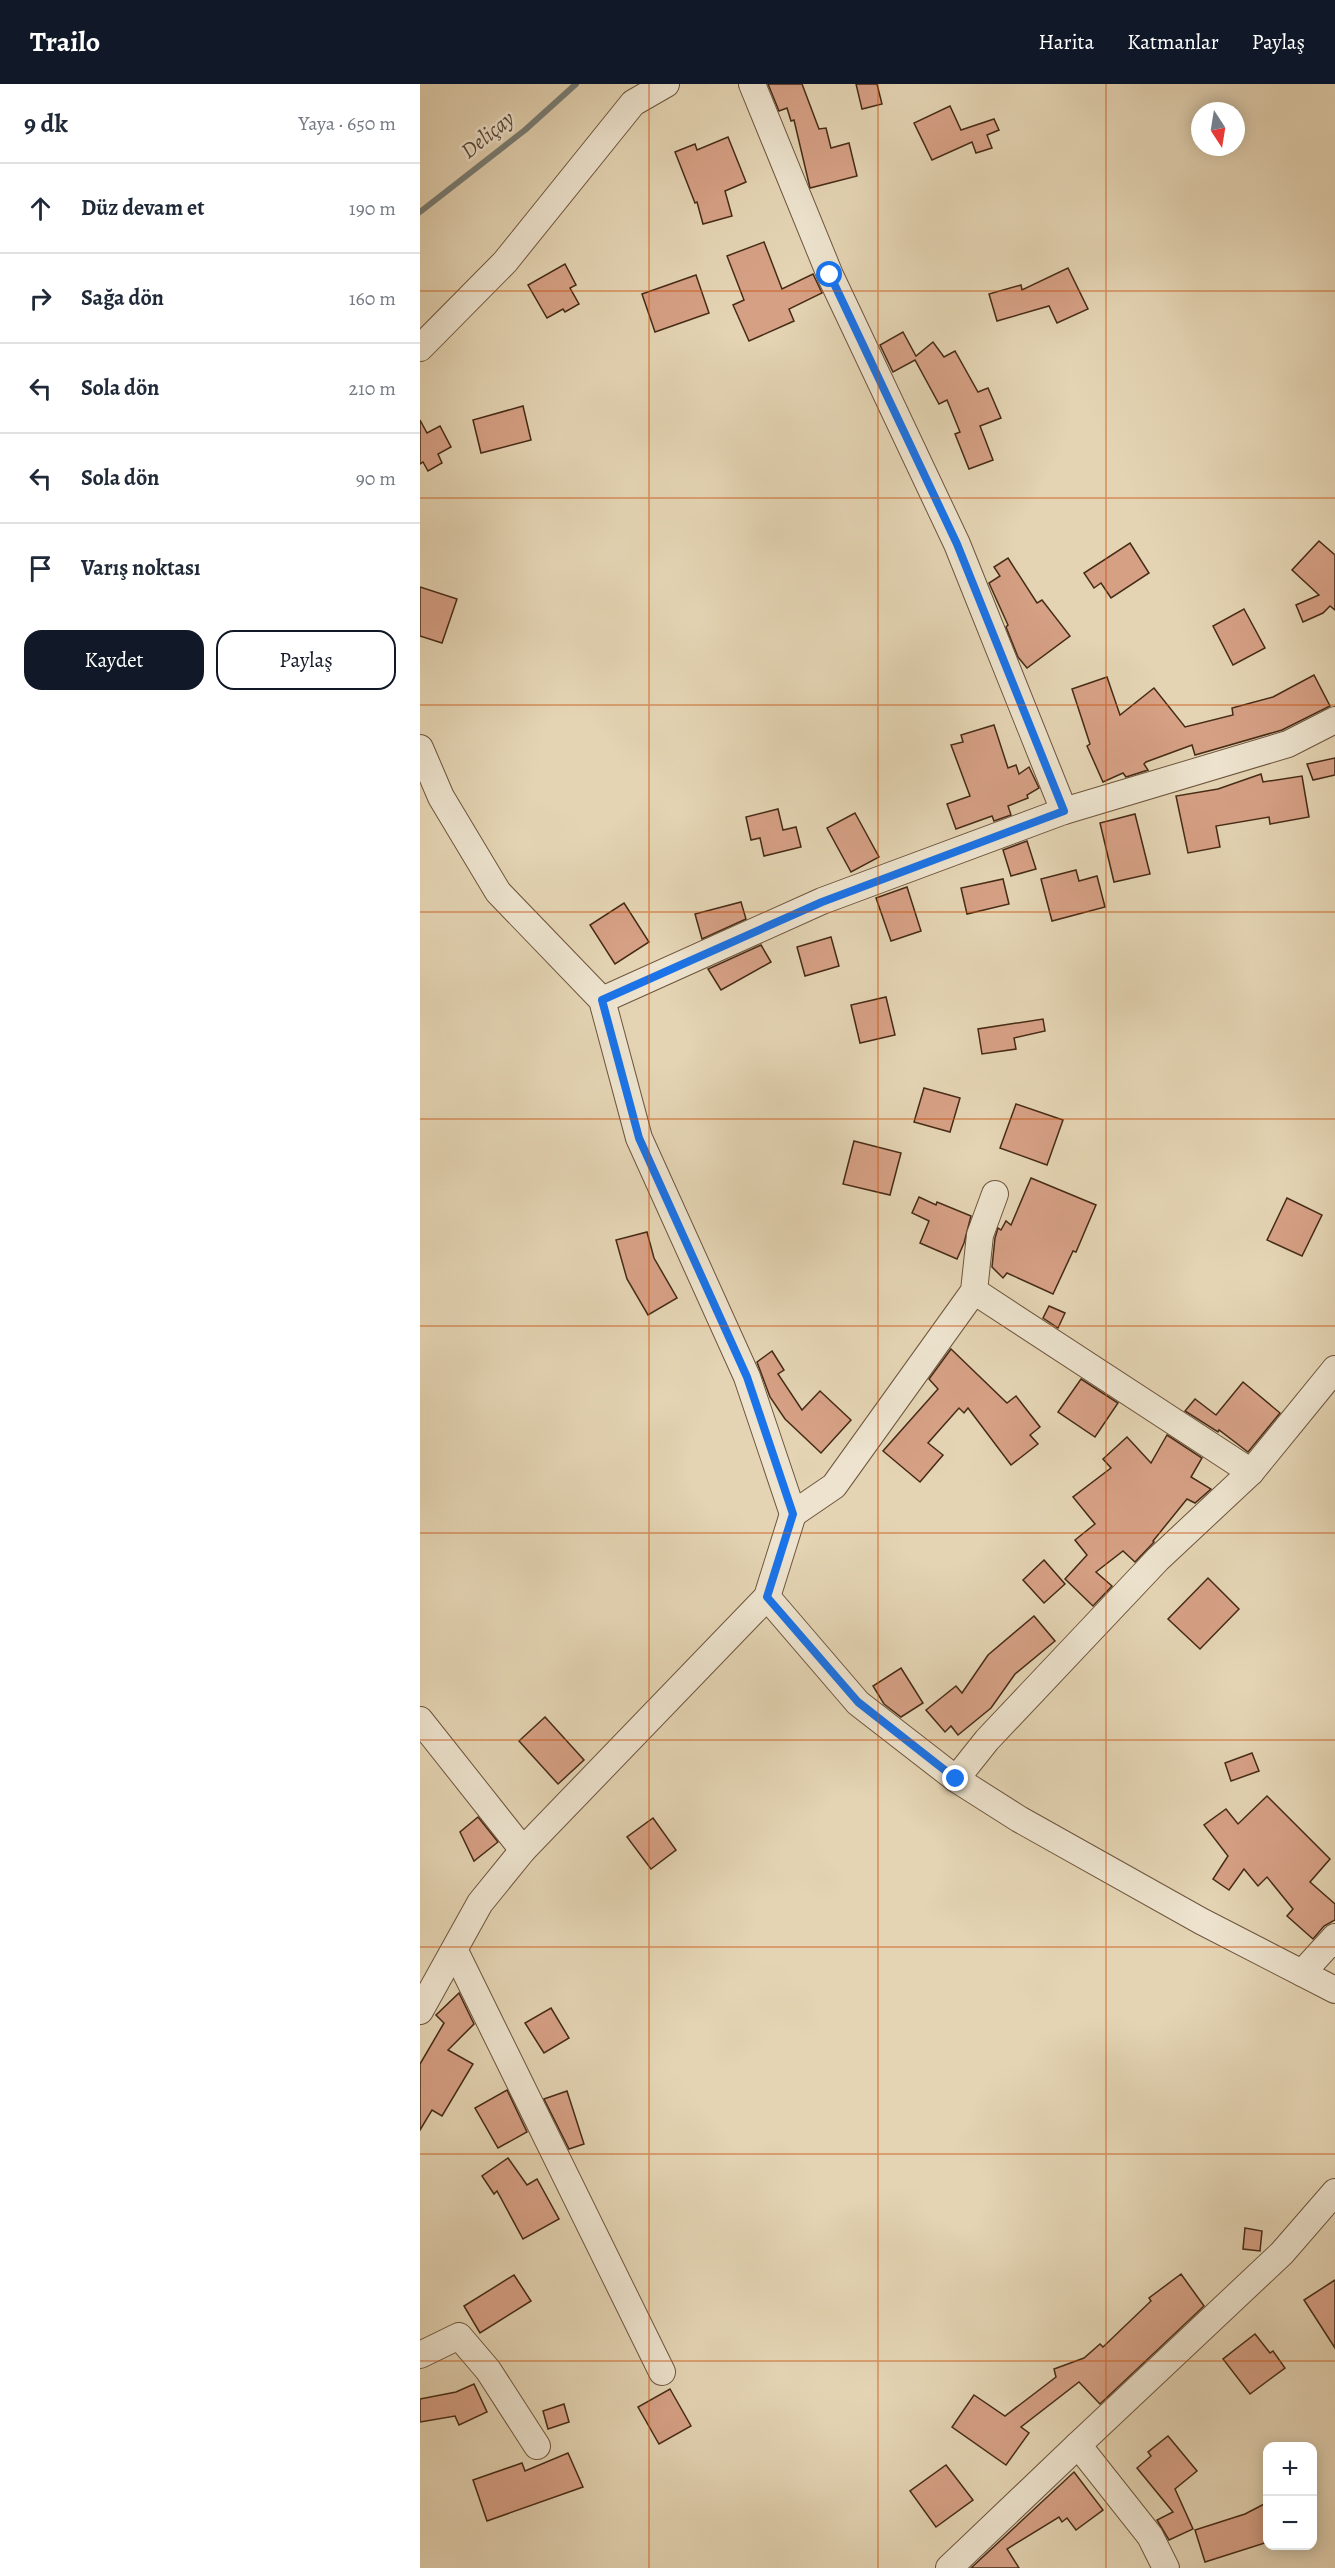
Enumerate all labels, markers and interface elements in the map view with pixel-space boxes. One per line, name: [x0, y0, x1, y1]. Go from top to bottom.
text: Trailo: [30, 23, 100, 61]
text: Harita: [1038, 28, 1094, 56]
text: Katmanlar: [1127, 28, 1219, 56]
text: Paylaş: [1252, 28, 1305, 56]
north arrow: [1191, 102, 1245, 156]
water label: Deliçay: [454, 104, 521, 166]
text: 9 dk: [24, 106, 68, 141]
text: Yaya · 650 m: [299, 110, 396, 137]
icon: ahead: [24, 192, 57, 225]
text: Düz devam et: [81, 193, 204, 223]
text: 190 m: [349, 195, 396, 222]
route start: [816, 261, 842, 287]
icon: right: [24, 282, 57, 315]
text: Sağa dön: [81, 283, 164, 313]
text: 160 m: [349, 285, 396, 312]
icon: left: [24, 372, 57, 405]
text: Sola dön: [81, 373, 159, 403]
text: 210 m: [348, 375, 396, 402]
icon: left: [24, 462, 57, 495]
text: Sola dön: [81, 463, 159, 493]
text: 90 m: [356, 465, 396, 492]
icon: arrive: [24, 552, 57, 585]
text: Varış noktası: [81, 553, 200, 583]
button: Kaydet: [24, 630, 204, 690]
button: Paylaş: [216, 630, 396, 690]
route end: [942, 1765, 968, 1791]
map controls: [1263, 2442, 1317, 2550]
button: +: [1263, 2442, 1317, 2496]
button: −: [1263, 2496, 1317, 2550]

